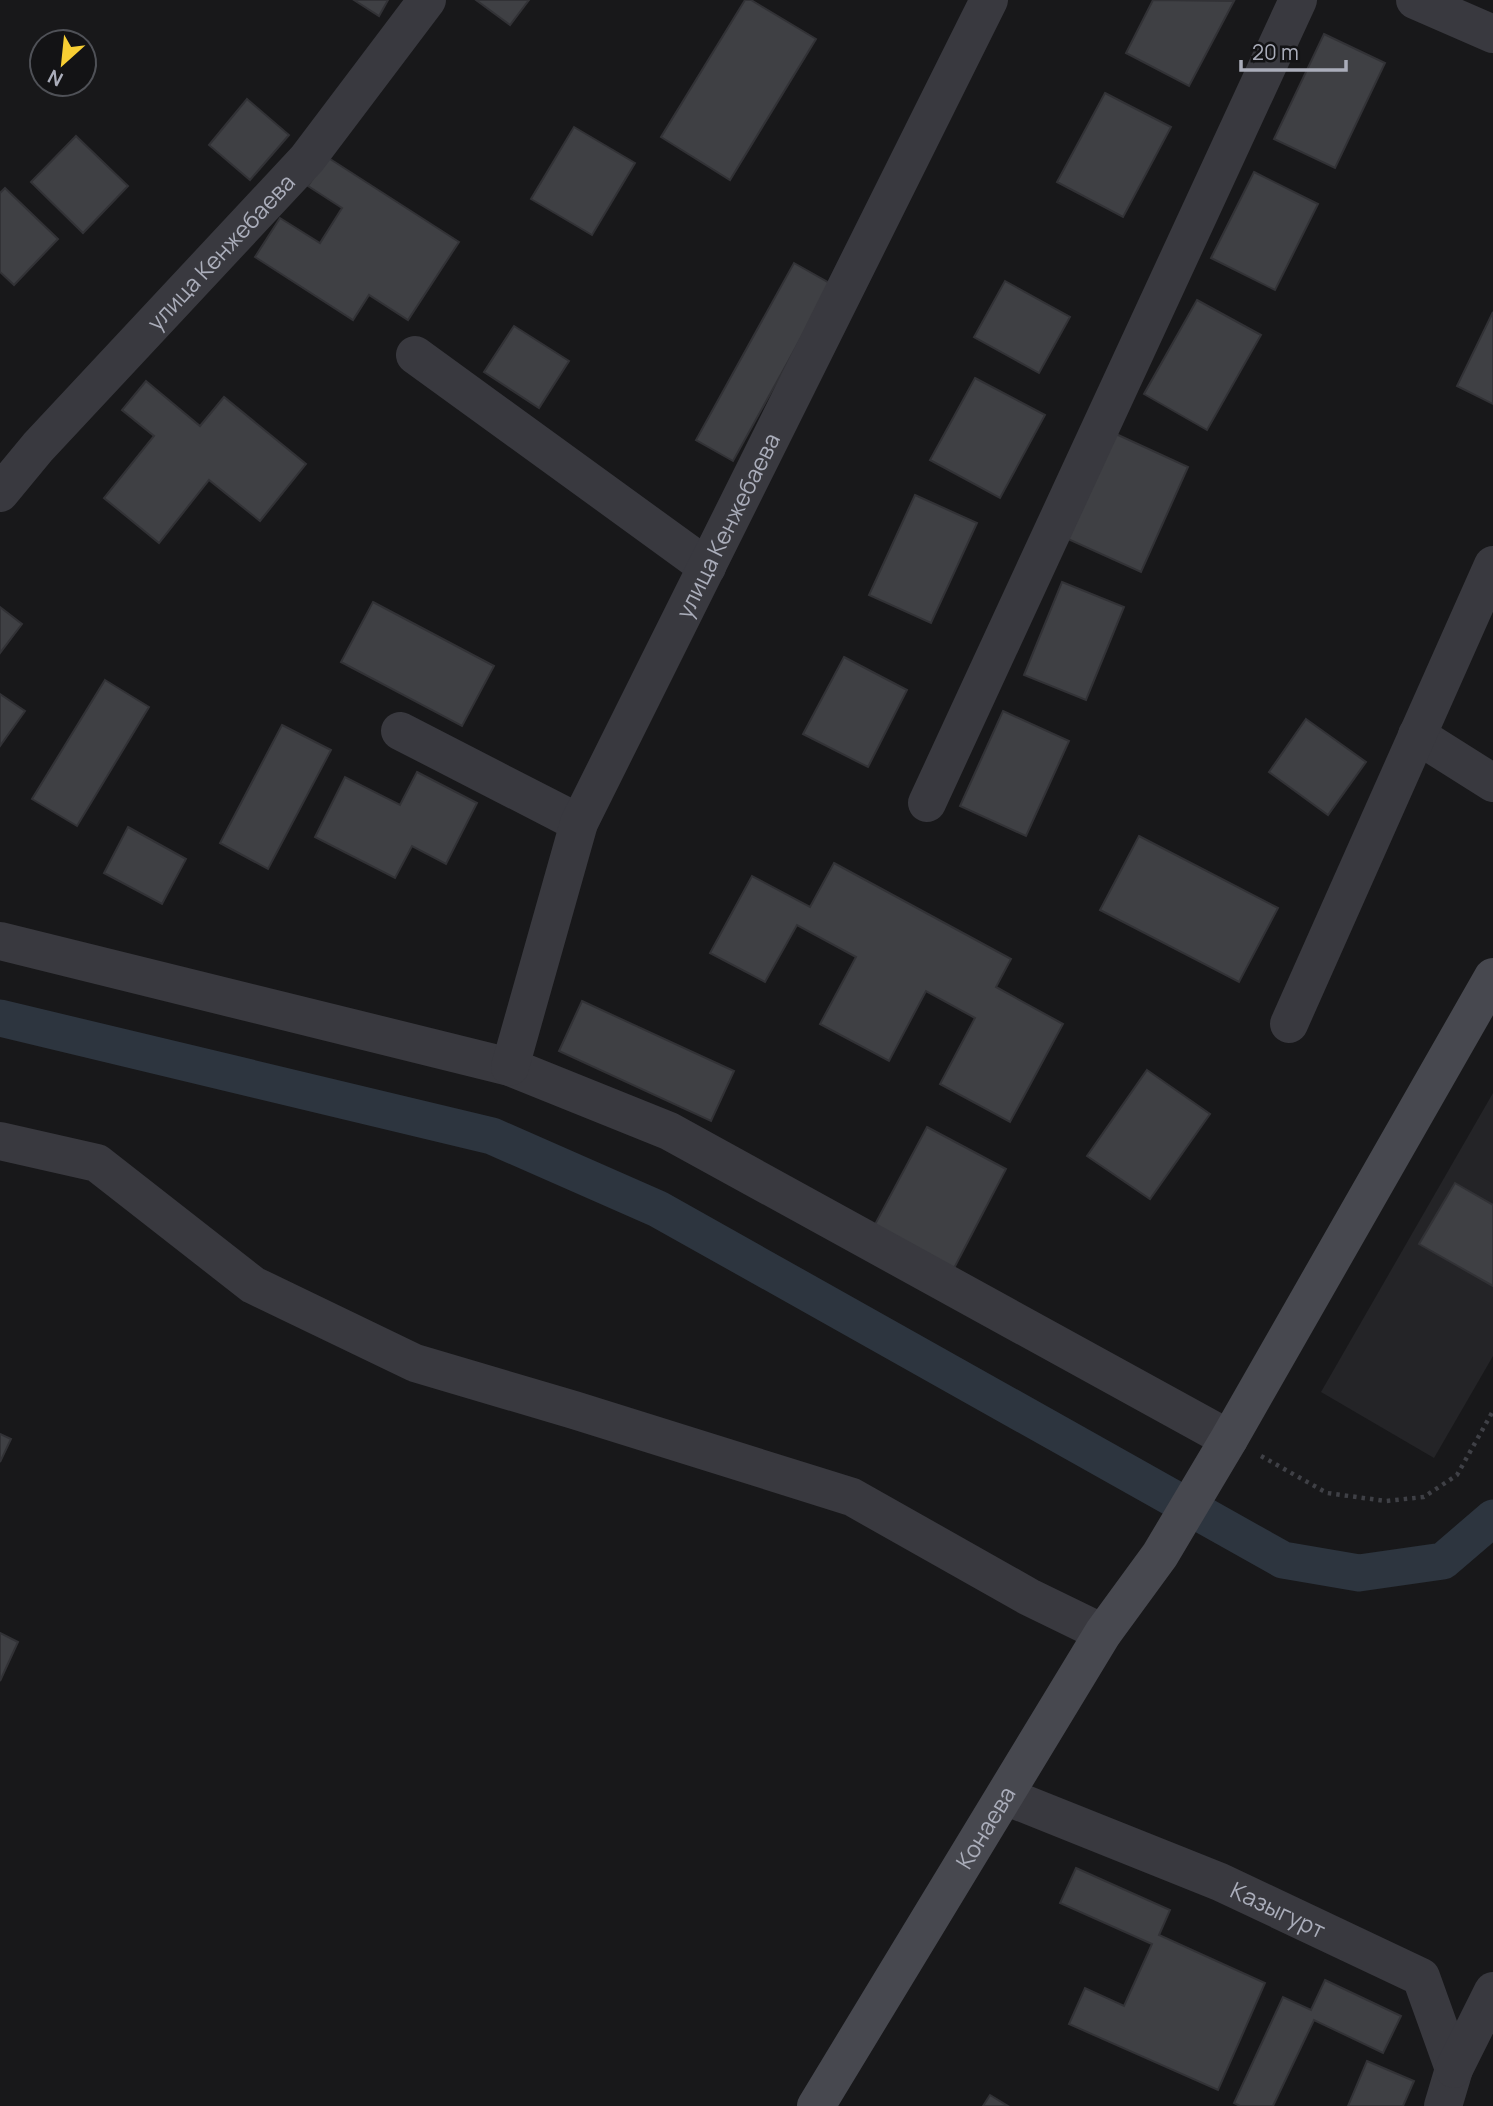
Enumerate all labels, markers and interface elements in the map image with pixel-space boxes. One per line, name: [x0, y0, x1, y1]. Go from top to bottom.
north arrow: [28, 28, 98, 98]
scale bar: [1241, 28, 1346, 72]
text: 20 m: [1252, 38, 1299, 66]
text: N: [43, 63, 67, 93]
street label: улица Кенжебаева: [139, 166, 302, 337]
street label: улица Кенжебаева: [668, 427, 787, 624]
street label: Конаева: [948, 1780, 1022, 1875]
street label: Казыгурт: [1226, 1873, 1331, 1946]

